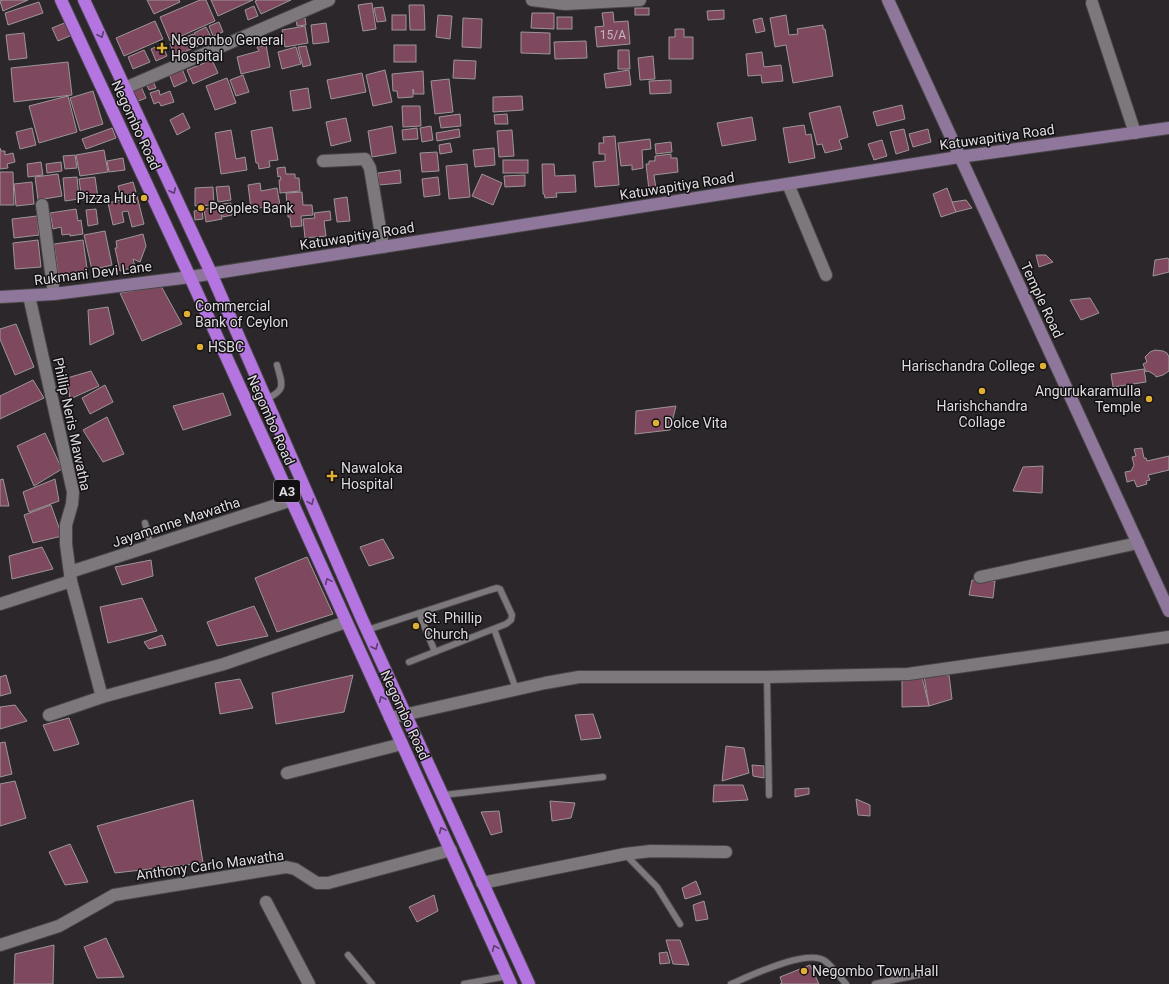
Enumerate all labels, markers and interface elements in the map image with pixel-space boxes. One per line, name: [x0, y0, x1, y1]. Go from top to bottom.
house number: 15/A: [600, 28, 626, 42]
one-way arrow: [96, 31, 104, 39]
place label: Negombo General Hospital: [171, 32, 283, 64]
marker: Negombo General Hospital: [156, 42, 168, 54]
street label: Negombo Road: [108, 78, 164, 172]
street label: Katuwapitiya Road: [939, 121, 1055, 153]
street label: Katuwapitiya Road: [619, 169, 735, 203]
one-way arrow: [168, 187, 176, 195]
place label: Pizza Hut: [77, 190, 136, 206]
marker: Pizza Hut: [139, 193, 149, 203]
place label: Peoples Bank: [209, 200, 295, 216]
marker: Peoples Bank: [196, 203, 206, 213]
street label: Katuwapitiya Road: [299, 219, 415, 253]
street label: Rukmani Devi Lane: [33, 258, 153, 288]
street label: Temple Road: [1017, 260, 1067, 340]
place label: Commercial Bank of Ceylon: [195, 298, 288, 330]
marker: Commercial Bank of Ceylon: [182, 309, 192, 319]
place label: HSBC: [208, 339, 244, 355]
marker: HSBC: [195, 342, 205, 352]
street label: Phillip Neris Mawatha: [50, 356, 94, 492]
place label: Harischandra College: [902, 358, 1035, 374]
marker: Harischandra College: [1038, 361, 1048, 371]
street label: Negombo Road: [244, 372, 298, 468]
place label: Angurukaramulla Temple: [1035, 383, 1141, 415]
marker: Harishchandra Collage: [977, 386, 987, 396]
marker: Angurukaramulla Temple: [1144, 394, 1154, 404]
place label: Harishchandra Collage: [936, 398, 1028, 430]
place label: Dolce Vita: [664, 415, 727, 431]
marker: Dolce Vita: [651, 418, 661, 428]
place label: Nawaloka Hospital: [341, 460, 403, 492]
marker: Nawaloka Hospital: [326, 470, 338, 482]
road number: A3: [274, 480, 300, 502]
street label: Jayamanne Mawatha: [110, 494, 242, 550]
one-way arrow: [306, 498, 314, 506]
one-way arrow: [325, 577, 333, 585]
place label: St. Phillip Church: [424, 610, 482, 642]
marker: St. Phillip Church: [411, 621, 421, 631]
one-way arrow: [370, 642, 378, 650]
street label: Negombo Road: [377, 668, 433, 762]
one-way arrow: [379, 696, 387, 703]
one-way arrow: [438, 827, 446, 834]
street label: Anthony Carlo Mawatha: [135, 847, 285, 883]
one-way arrow: [492, 945, 500, 953]
place label: Negombo Town Hall: [812, 963, 938, 979]
marker: Negombo Town Hall: [799, 966, 809, 976]

